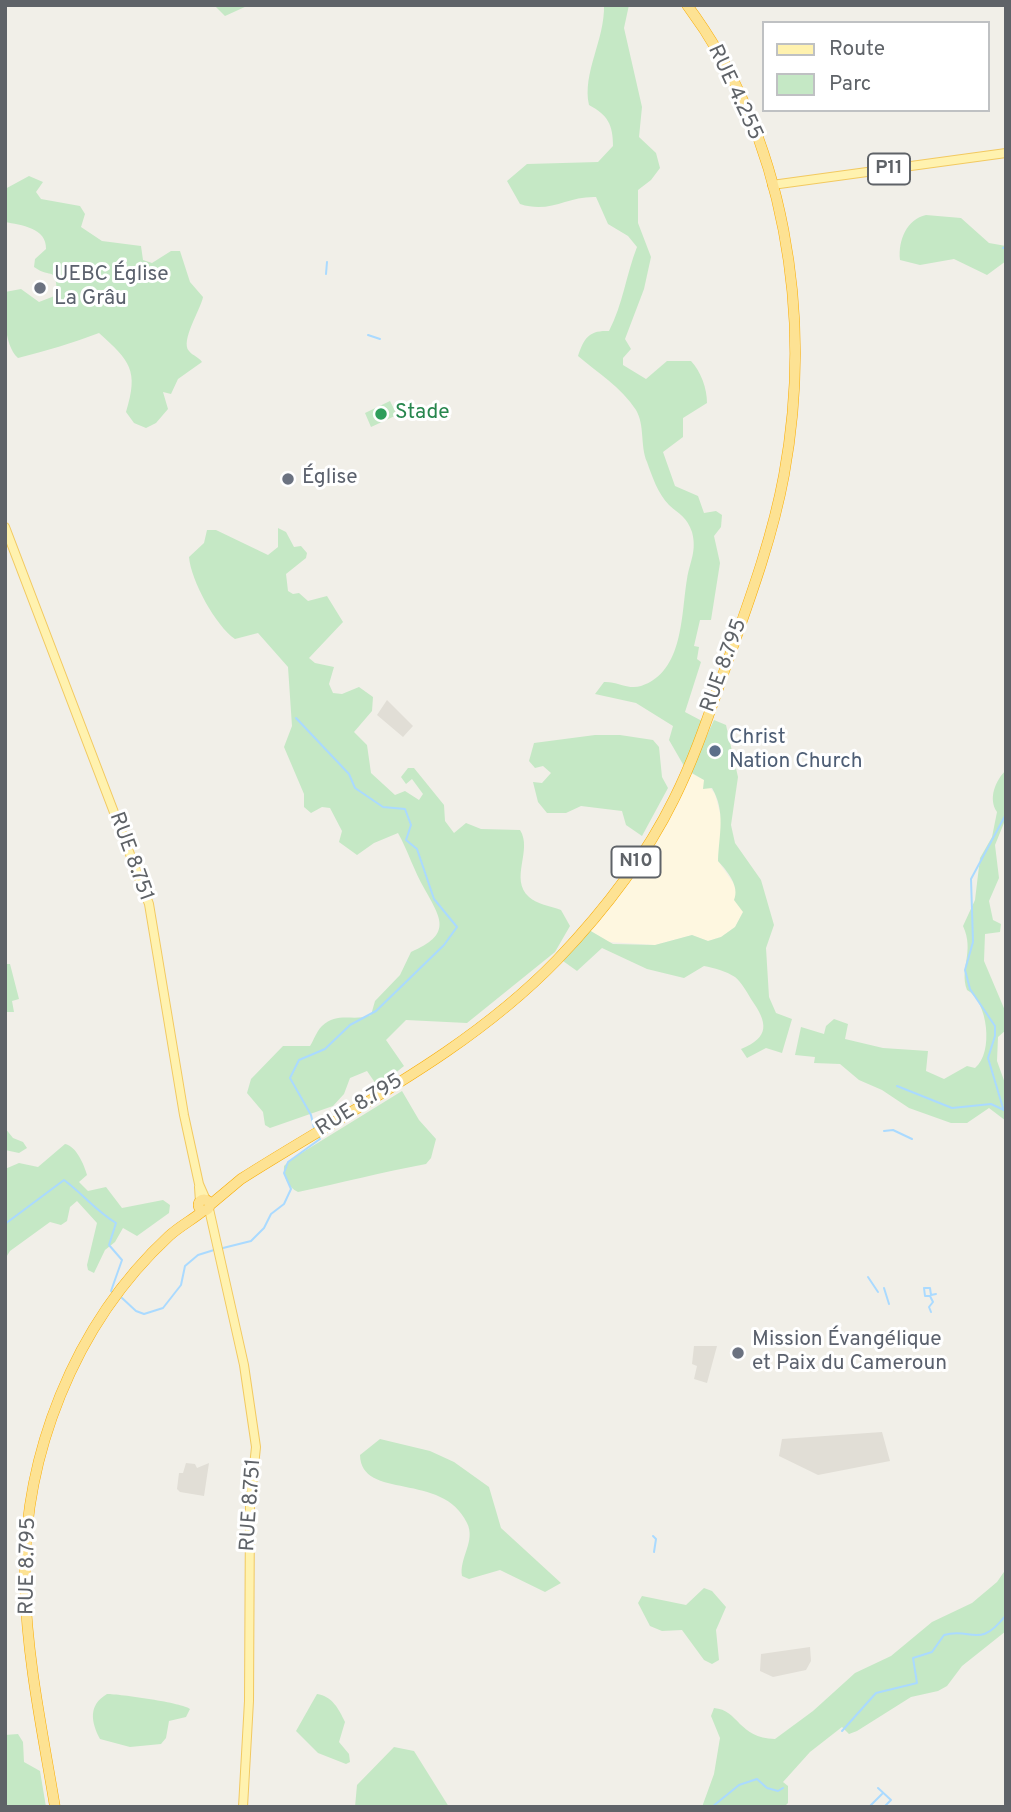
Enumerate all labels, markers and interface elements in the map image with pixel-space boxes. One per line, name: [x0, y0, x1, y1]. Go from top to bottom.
legend: [762, 21, 990, 112]
text: Route: [829, 36, 885, 63]
street label: RUE 4.255: [701, 41, 767, 145]
text: Parc: [829, 71, 871, 98]
road number: P11: [868, 154, 910, 184]
place label: UEBC Église La Grâu: [54, 263, 168, 313]
marker: UEBC Église La Grâu: [32, 280, 48, 296]
place label: Stade: [395, 401, 450, 427]
marker: Stade: [373, 406, 389, 422]
place label: Église: [302, 466, 357, 492]
marker: Église: [280, 471, 296, 487]
street label: RUE 8.795: [696, 616, 754, 716]
place label: Christ Nation Church: [729, 726, 863, 776]
marker: Christ Nation Church: [707, 743, 723, 759]
street label: RUE 8.751: [102, 809, 158, 905]
road number: N10: [612, 846, 660, 877]
street label: RUE 8.795: [312, 1069, 408, 1143]
place label: Mission Évangélique et Paix du Cameroun: [752, 1328, 947, 1378]
marker: Mission Évangélique et Paix du Cameroun: [730, 1345, 746, 1361]
street label: RUE 8.751: [236, 1458, 268, 1552]
street label: RUE 8.795: [16, 1517, 42, 1615]

